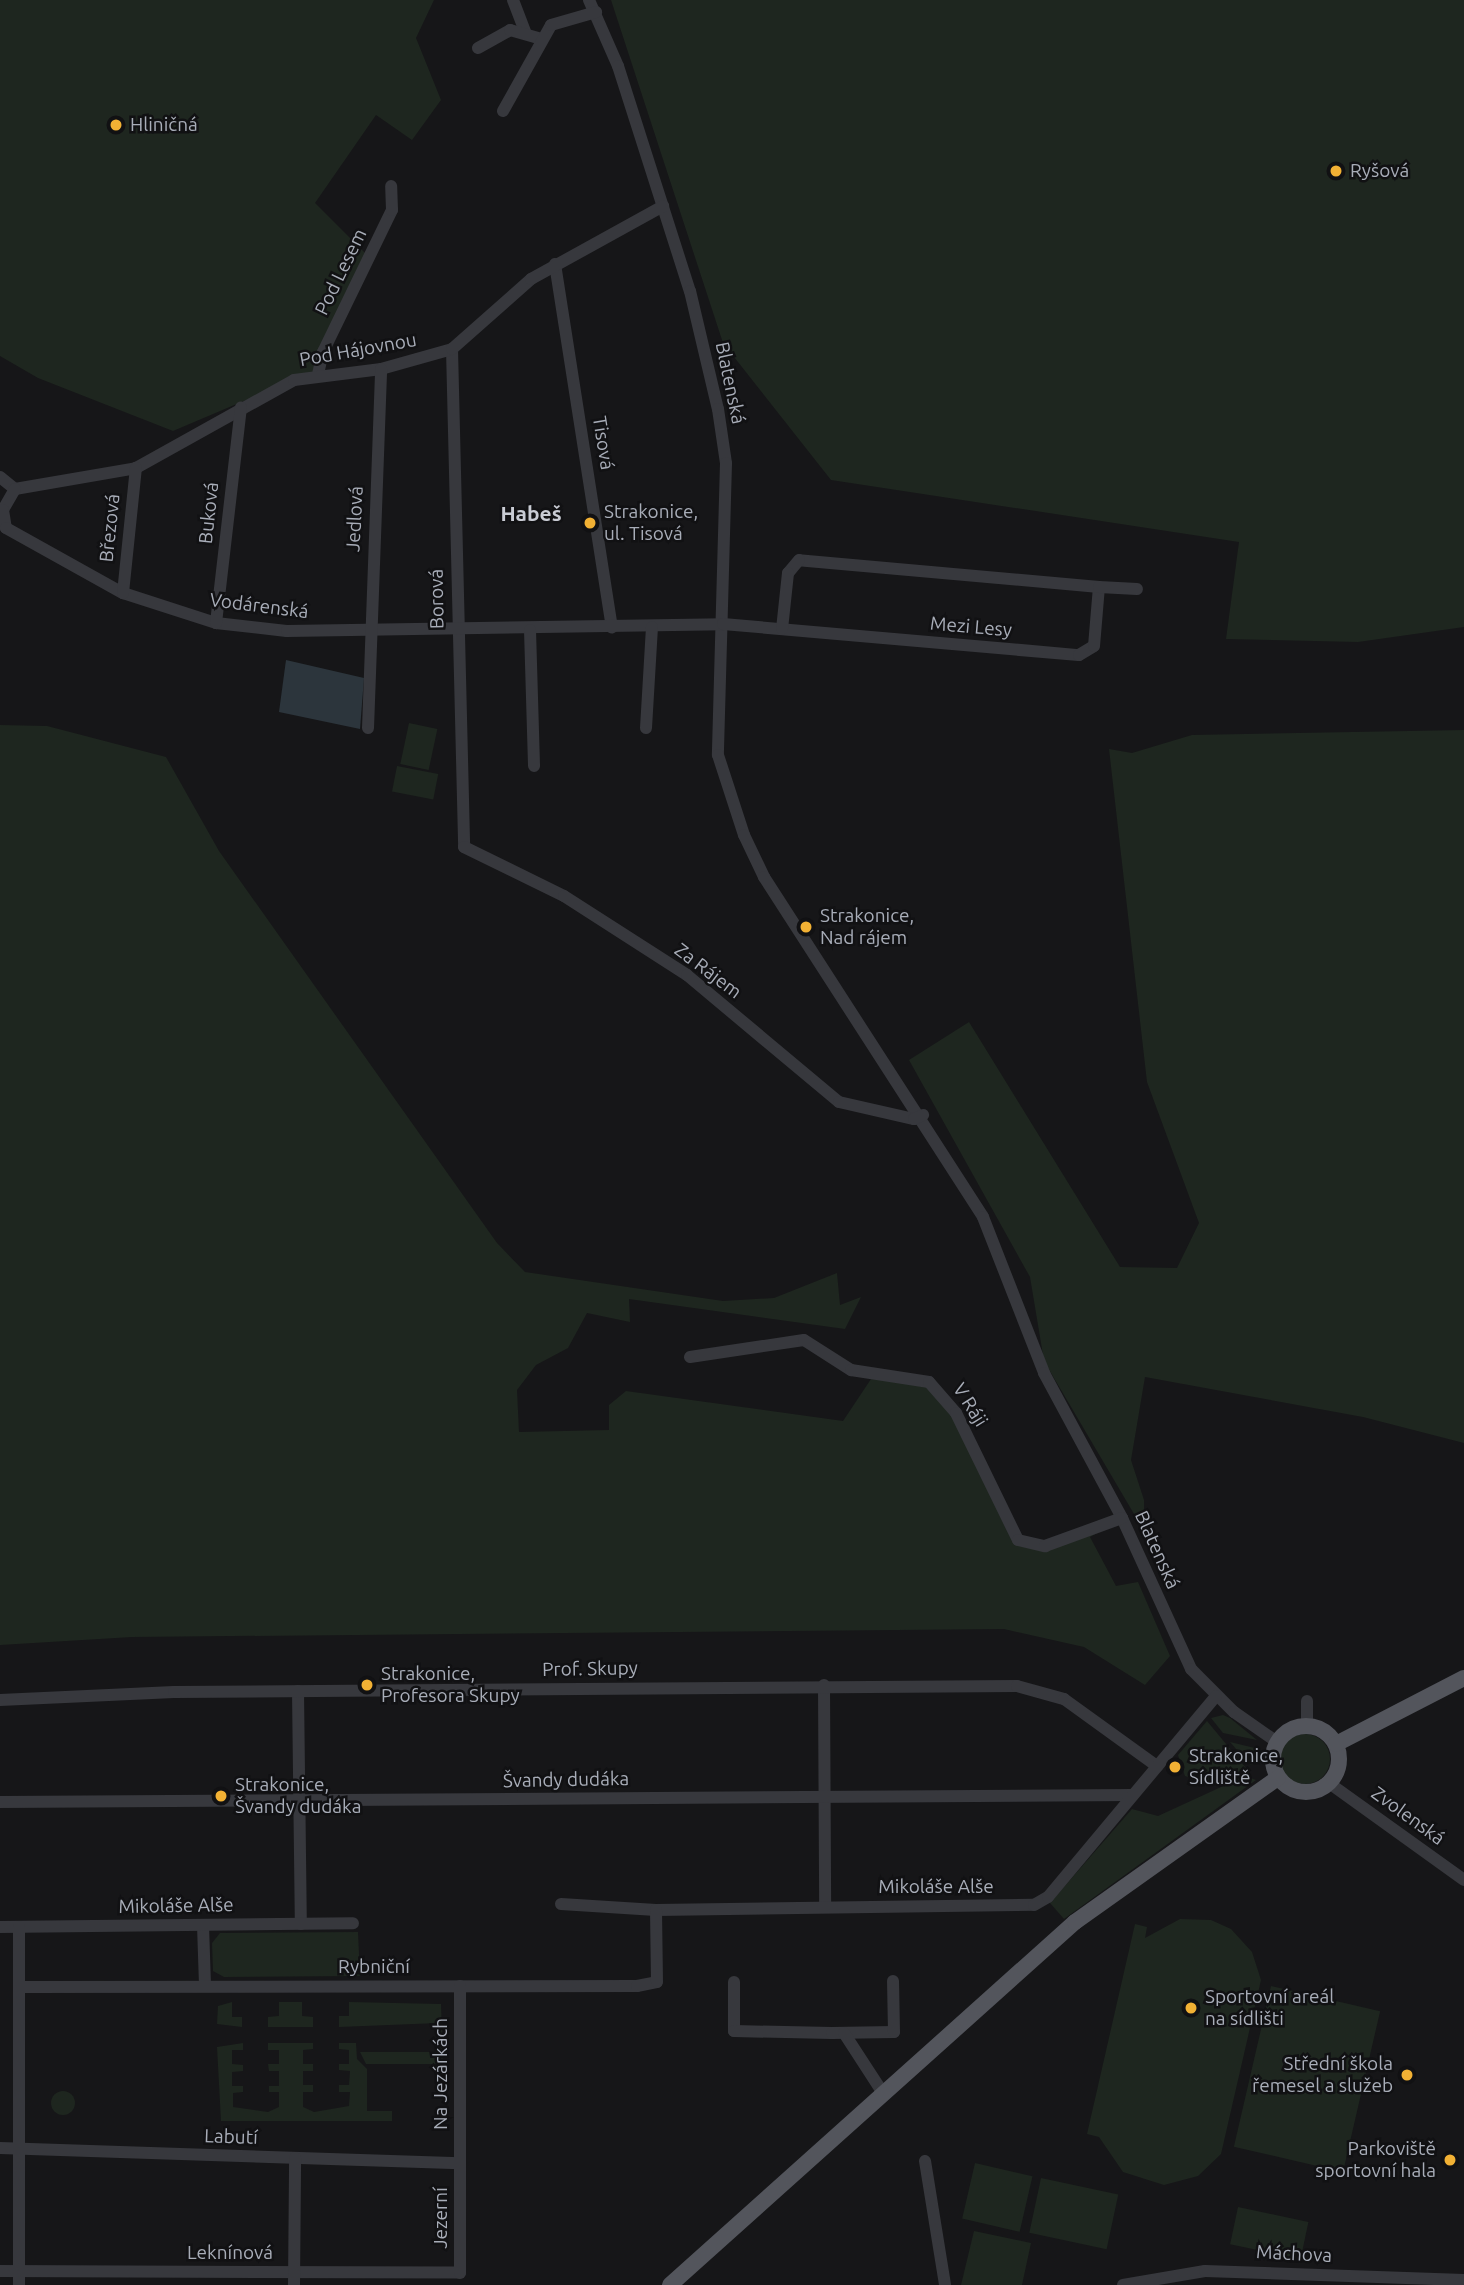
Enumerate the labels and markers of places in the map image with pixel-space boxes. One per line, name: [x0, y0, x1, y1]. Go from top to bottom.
place label: Hliničná: [130, 114, 198, 136]
marker: Hliničná: [108, 117, 124, 133]
place label: Ryšová: [1350, 160, 1409, 182]
marker: Ryšová: [1328, 163, 1344, 179]
place label: Strakonice, ul. Tisová: [604, 501, 698, 545]
marker: Strakonice, ul. Tisová: [582, 515, 598, 531]
place label: Strakonice, Nad rájem: [820, 905, 914, 949]
marker: Strakonice, Nad rájem: [798, 919, 814, 935]
place label: Strakonice, Profesora Skupy: [381, 1663, 520, 1707]
marker: Strakonice, Profesora Skupy: [359, 1677, 375, 1693]
place label: Strakonice, Sídliště: [1189, 1745, 1283, 1789]
marker: Strakonice, Sídliště: [1167, 1759, 1183, 1775]
place label: Strakonice, Švandy dudáka: [235, 1774, 361, 1818]
marker: Strakonice, Švandy dudáka: [213, 1788, 229, 1804]
place label: Sportovní areál na sídlišti: [1205, 1986, 1334, 2030]
marker: Sportovní areál na sídlišti: [1183, 2000, 1199, 2016]
place label: Střední škola řemesel a služeb: [1252, 2053, 1393, 2097]
marker: Střední škola řemesel a služeb: [1399, 2067, 1415, 2083]
place label: Parkoviště sportovní hala: [1315, 2138, 1436, 2182]
marker: Parkoviště sportovní hala: [1442, 2152, 1458, 2168]

